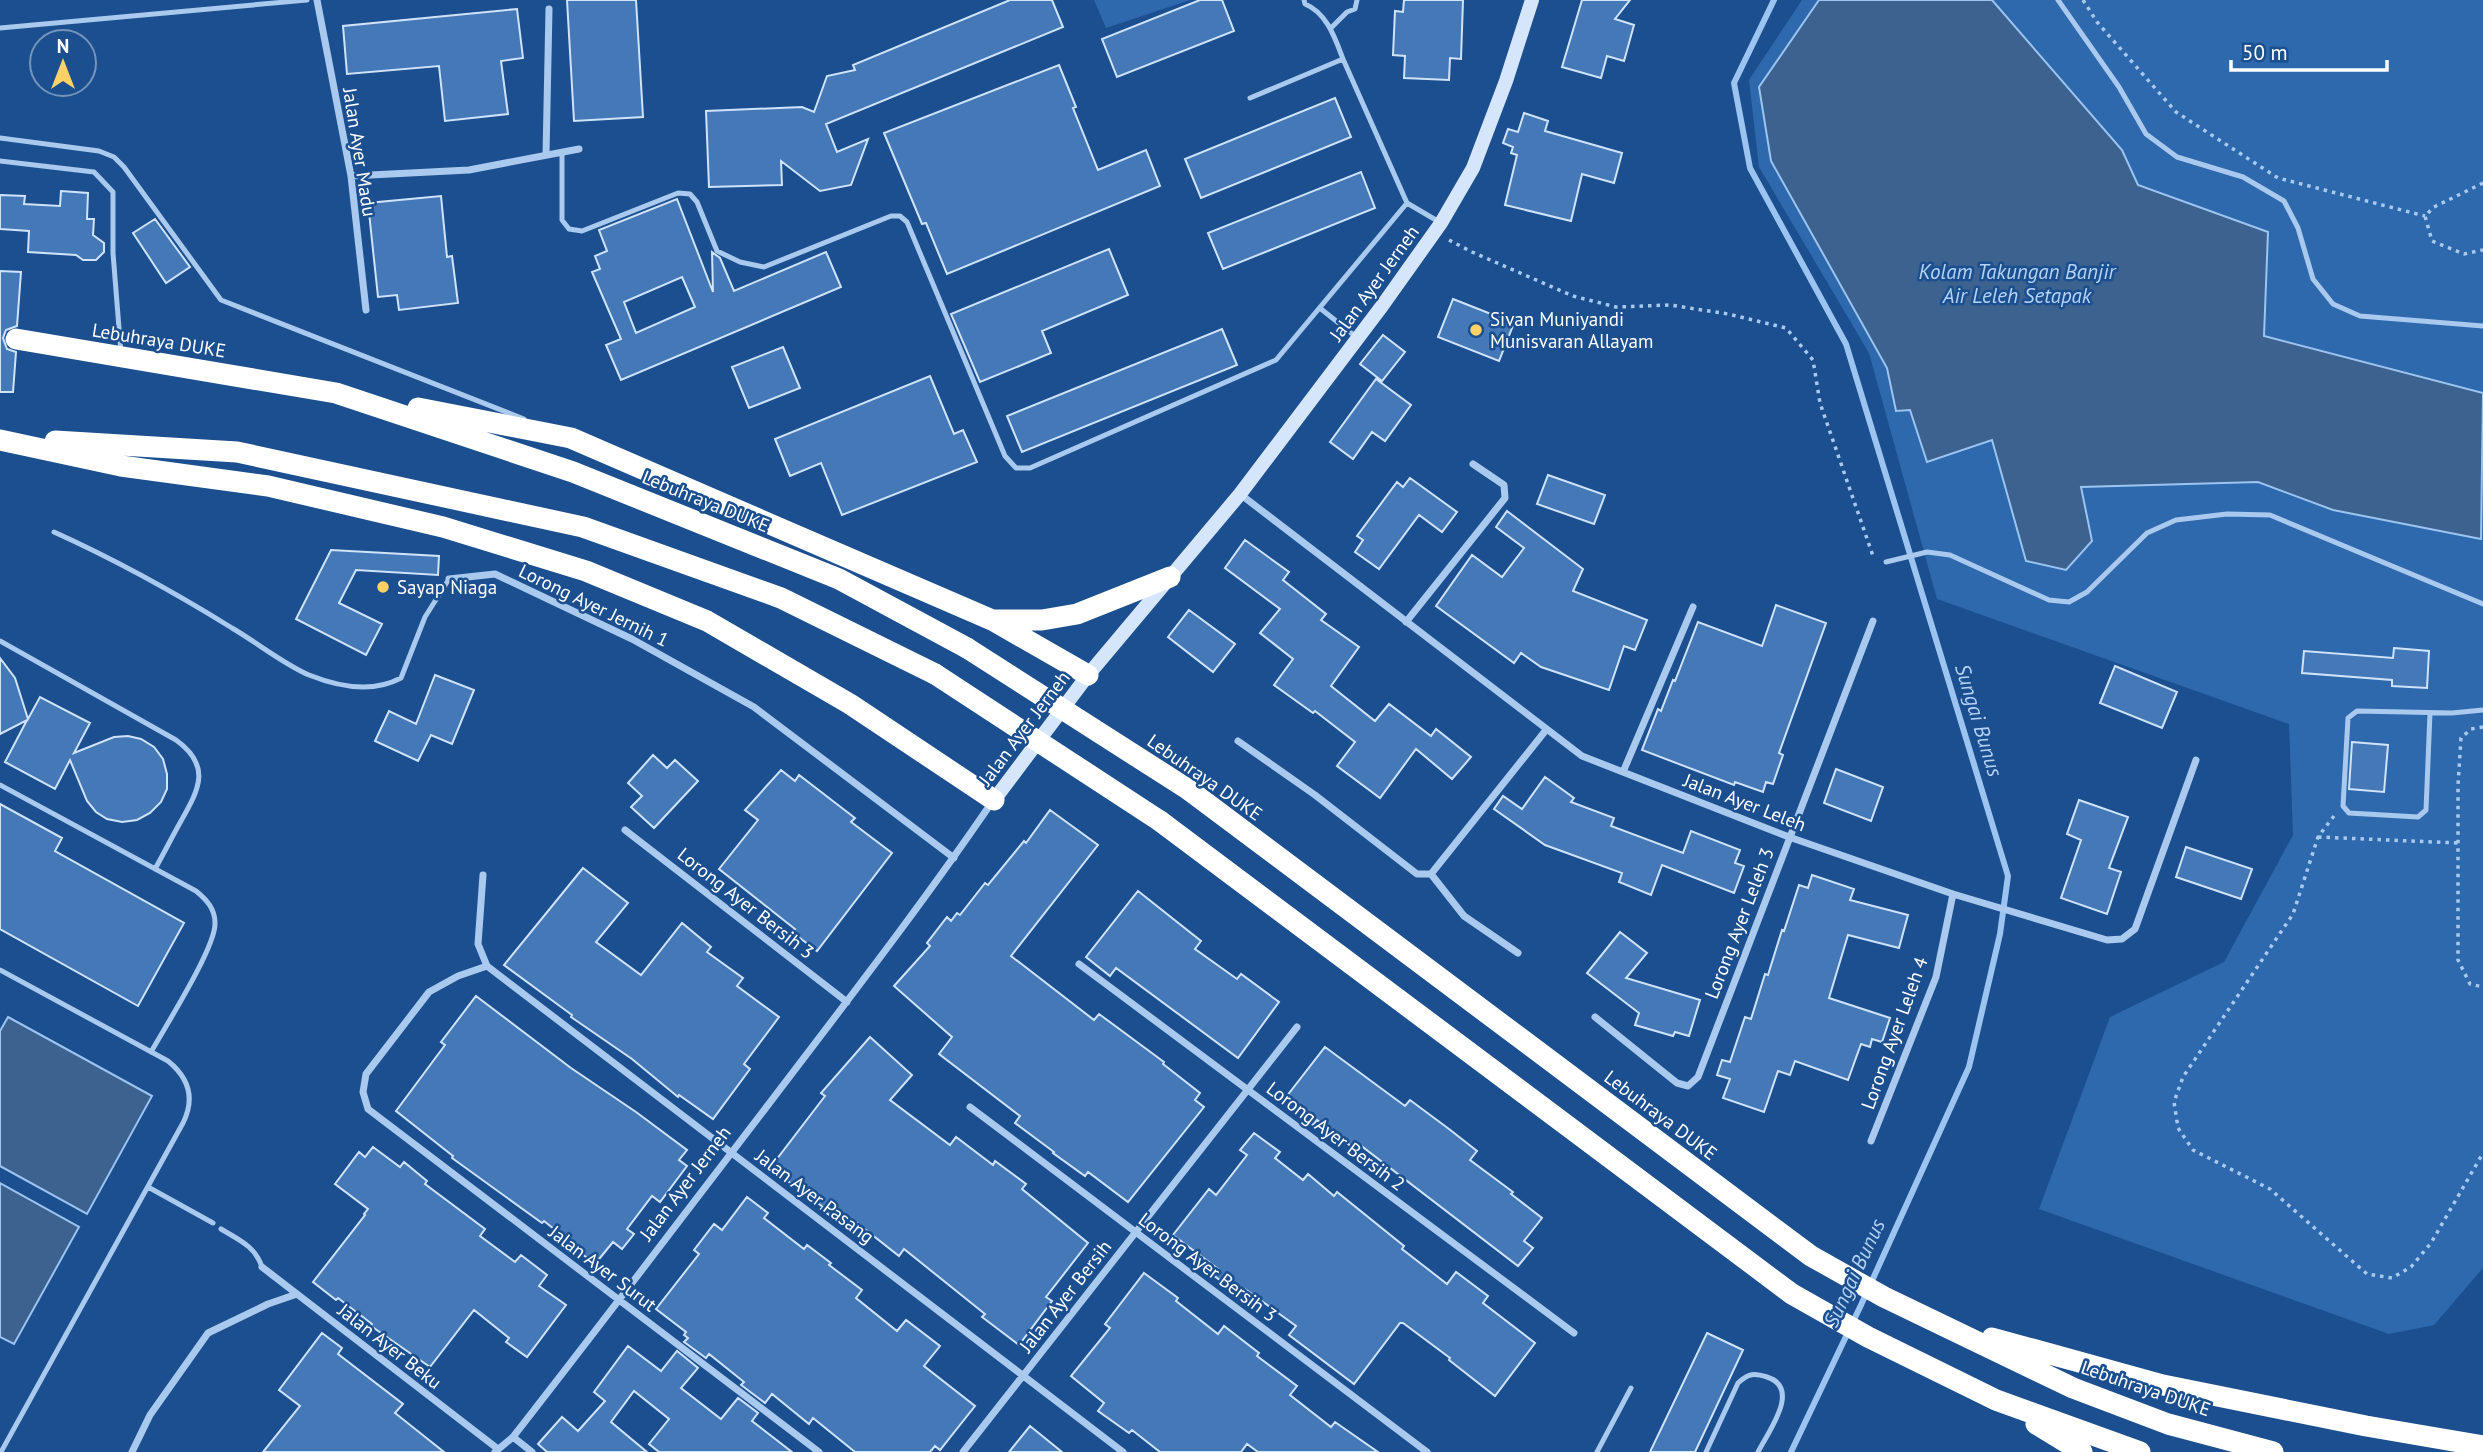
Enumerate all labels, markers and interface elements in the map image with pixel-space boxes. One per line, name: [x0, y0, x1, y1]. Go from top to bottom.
north arrow: [28, 28, 98, 98]
scale bar: [2231, 28, 2387, 72]
text: N: [57, 34, 69, 58]
text: 50 m: [2242, 39, 2288, 66]
street label: Jalan Ayer Madu: [338, 85, 382, 218]
street label: Jalan Ayer Jerneh: [1323, 220, 1424, 346]
water label: Kolam Takungan Banjir Air Leleh Setapak: [1919, 258, 2118, 309]
place label: Sivan Muniyandi Munisvaran Allayam: [1490, 307, 1653, 353]
street label: Lebuhraya DUKE: [90, 318, 228, 362]
marker: Sivan Muniyandi Munisvaran Allayam: [1468, 322, 1484, 338]
street label: Lebuhraya DUKE: [639, 465, 773, 537]
street label: Lorong Ayer Jernih 1: [515, 558, 673, 652]
place label: Sayap Niaga: [397, 575, 497, 599]
marker: Sayap Niaga: [375, 579, 391, 595]
water label: Sungai Bunus: [1949, 660, 2009, 780]
street label: Jalan Ayer Jerneh: [973, 666, 1075, 791]
street label: Lebuhraya DUKE: [1143, 728, 1267, 826]
street label: Jalan Ayer Leleh: [1680, 767, 1810, 836]
street label: Lorong Ayer Bersih 3: [673, 842, 819, 964]
street label: Lorong Ayer Leleh 3: [1699, 844, 1779, 1002]
street label: Lorong Ayer Leleh 4: [1855, 954, 1933, 1112]
street label: Lebuhraya DUKE: [1600, 1065, 1722, 1165]
street label: Lorong Ayer Bersih 2: [1262, 1076, 1410, 1196]
street label: Jalan Ayer Jerneh: [634, 1121, 736, 1246]
street label: Jalan Ayer Pasang: [750, 1143, 879, 1248]
street label: Lorong Ayer Bersih 3: [1134, 1207, 1282, 1327]
water label: Sungai Bunus: [1817, 1214, 1891, 1332]
street label: Jalan Ayer Surut: [544, 1219, 662, 1317]
street label: Jalan Ayer Bersih: [1013, 1235, 1116, 1358]
street label: Jalan Ayer Beku: [333, 1297, 447, 1394]
street label: Lebuhraya DUKE: [2078, 1355, 2214, 1421]

